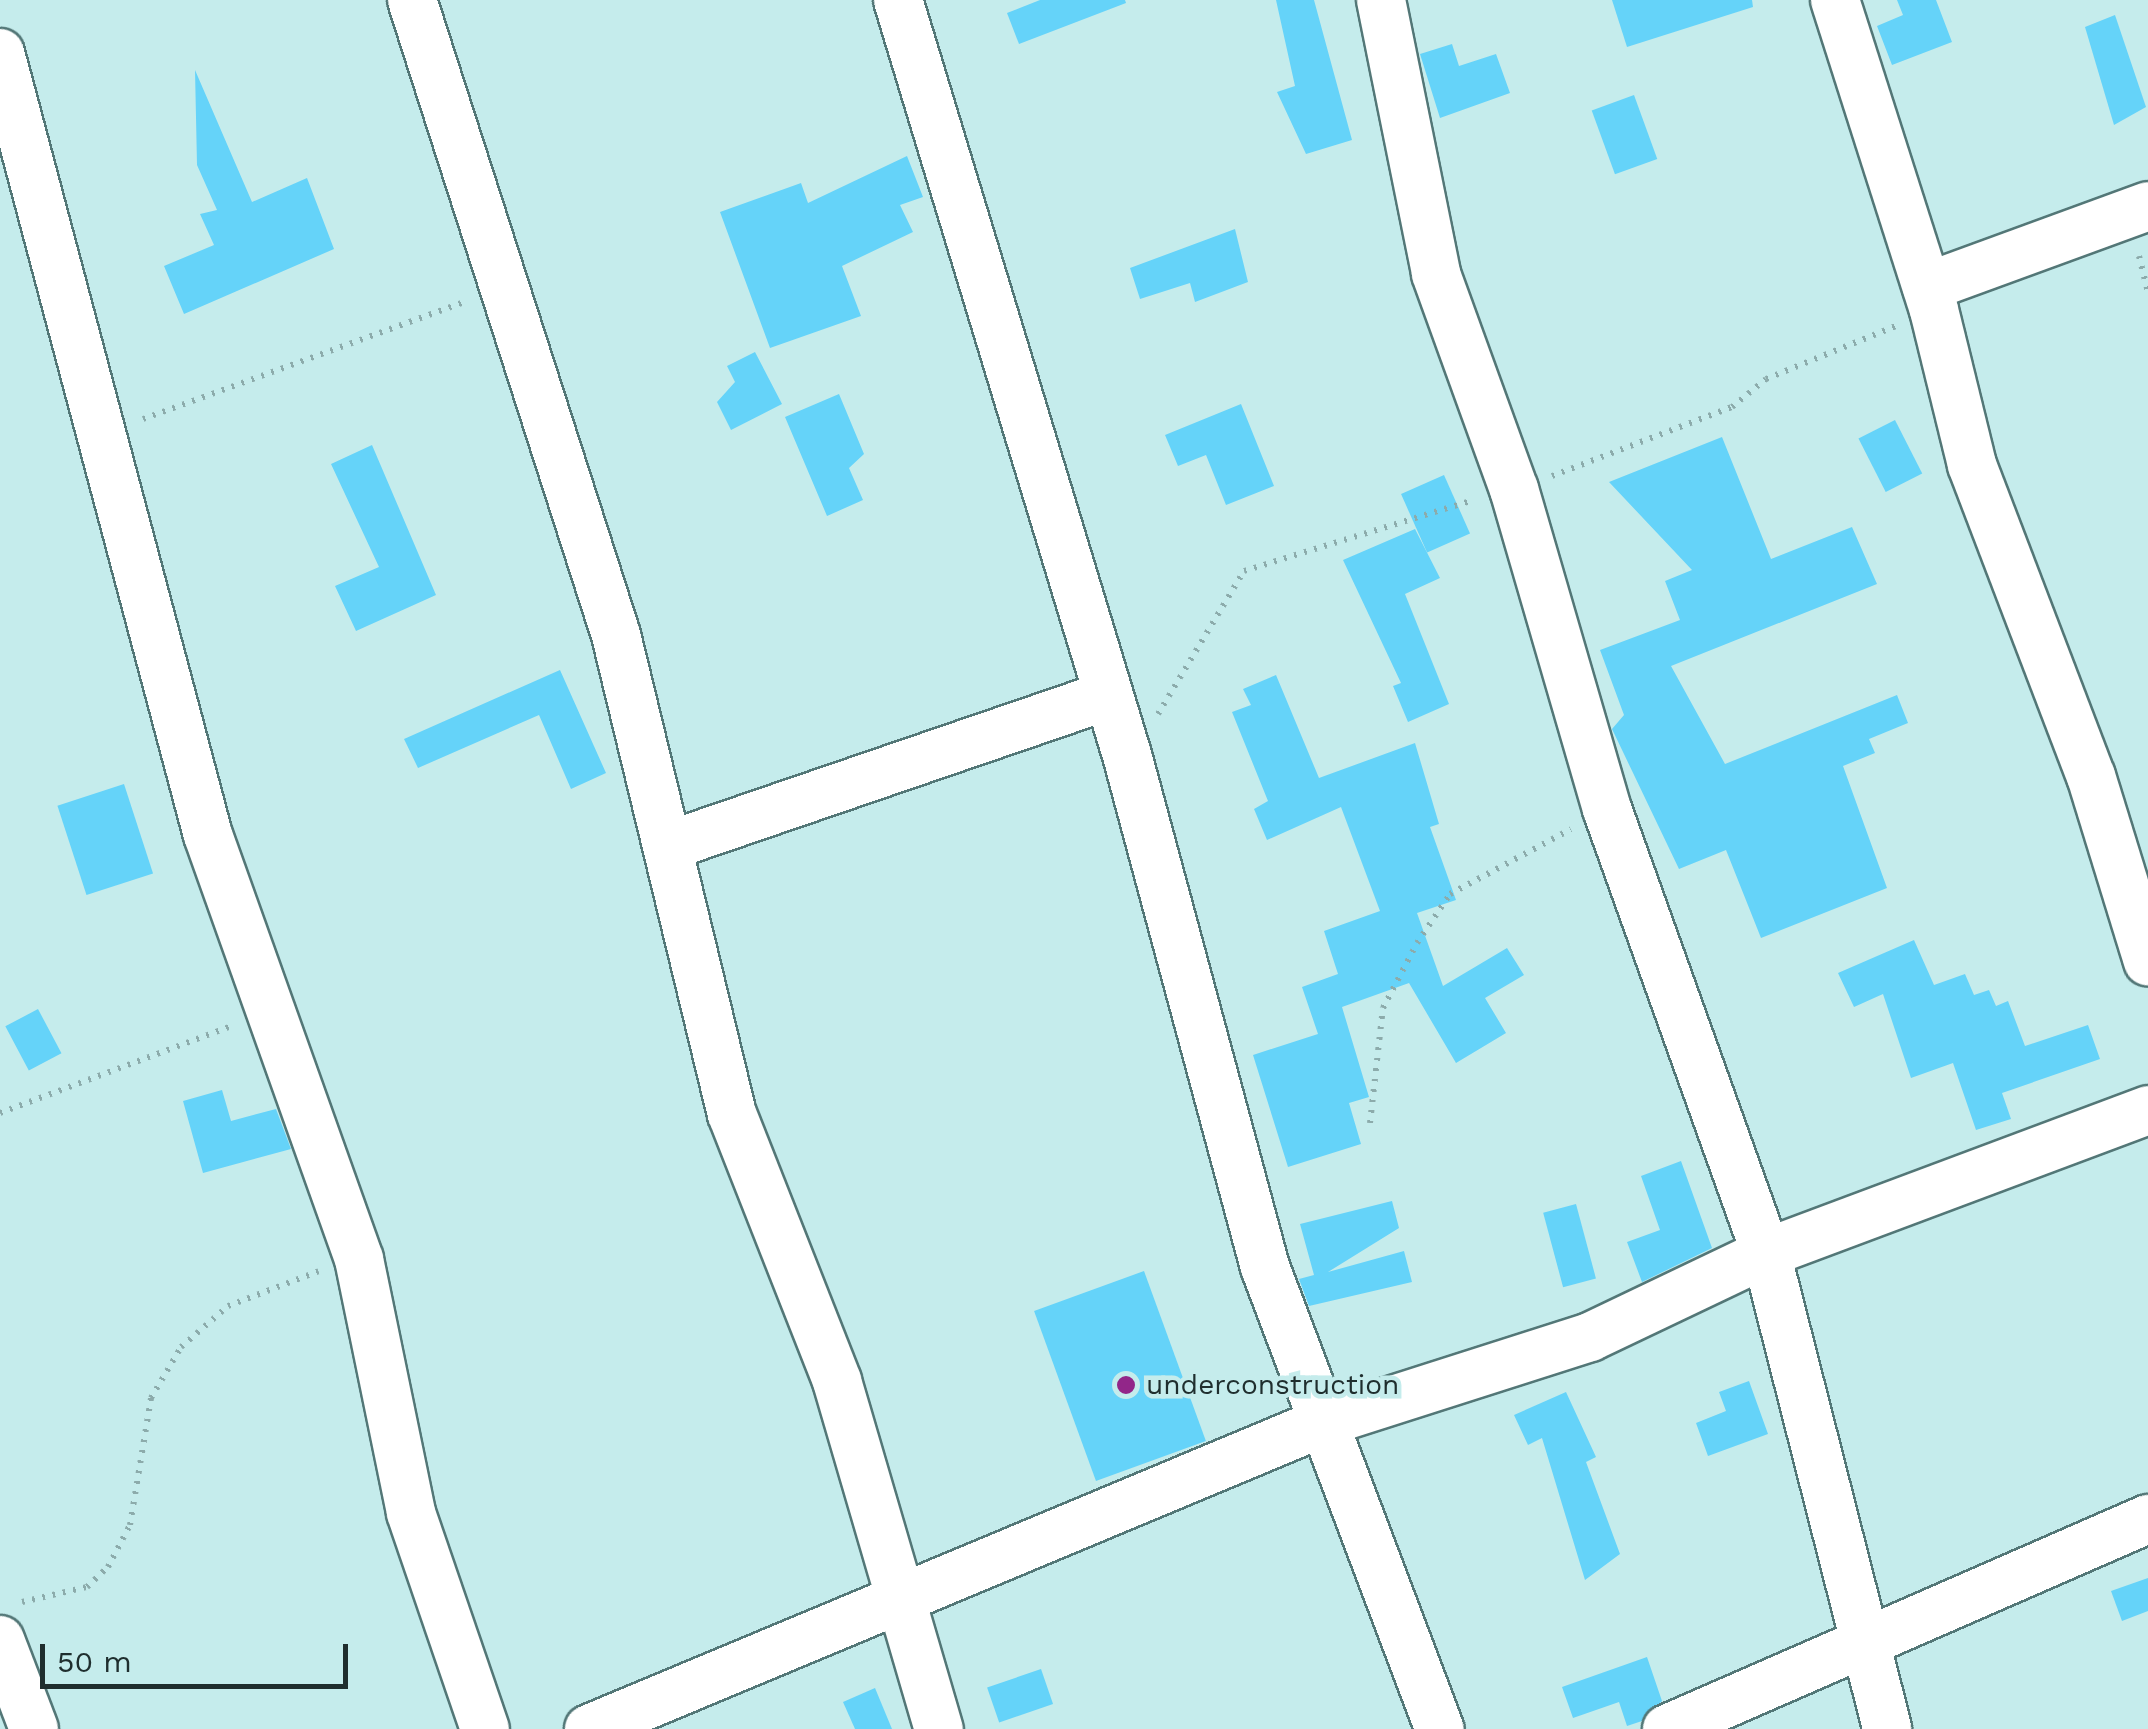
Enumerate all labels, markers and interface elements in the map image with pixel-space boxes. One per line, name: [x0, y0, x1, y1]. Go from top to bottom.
place label: underconstruction: [1146, 1368, 1399, 1402]
marker: underconstruction: [1115, 1374, 1137, 1396]
scale bar: [45, 1624, 352, 1686]
text: 50 m: [57, 1644, 132, 1679]

